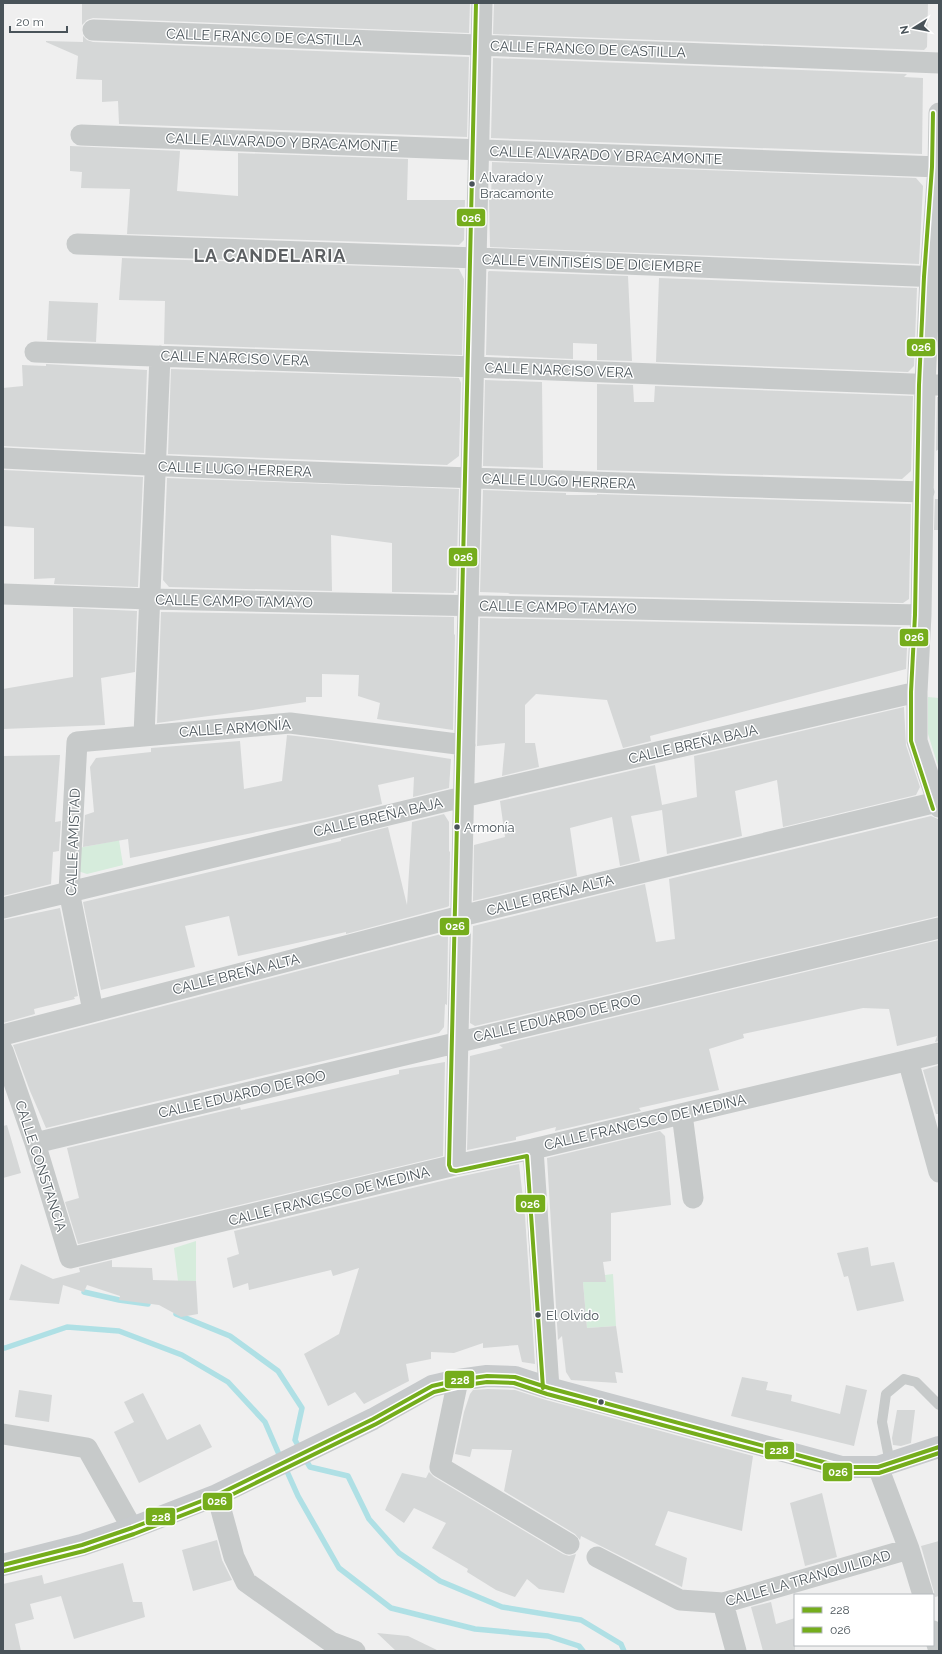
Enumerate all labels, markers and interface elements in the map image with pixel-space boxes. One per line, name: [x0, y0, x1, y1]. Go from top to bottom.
scale bar: [10, 8, 67, 34]
north arrow: [894, 8, 934, 48]
text: 20 m: [16, 15, 44, 29]
text: N: [897, 24, 912, 35]
street label: CALLE FRANCO DE CASTILLA: [166, 26, 363, 48]
street label: CALLE FRANCO DE CASTILLA: [490, 38, 687, 60]
street label: CALLE ALVARADO Y BRACAMONTE: [165, 130, 399, 154]
street label: CALLE ALVARADO Y BRACAMONTE: [489, 143, 723, 167]
place label: Alvarado y Bracamonte: [480, 170, 554, 201]
marker: Alvarado y Bracamonte: [467, 179, 477, 189]
line badge: 026: [456, 208, 486, 227]
text: 026: [461, 212, 481, 225]
district label: LA CANDELARIA: [194, 245, 346, 266]
street label: CALLE VEINTISÉIS DE DICIEMBRE: [482, 250, 702, 275]
line badge: 026: [906, 338, 936, 357]
text: 026: [911, 341, 931, 354]
street label: CALLE NARCISO VERA: [160, 347, 310, 369]
street label: CALLE NARCISO VERA: [484, 359, 634, 381]
street label: CALLE LUGO HERRERA: [158, 458, 313, 480]
street label: CALLE LUGO HERRERA: [482, 470, 637, 492]
line badge: 026: [448, 547, 478, 567]
text: 026: [453, 551, 473, 564]
street label: CALLE CAMPO TAMAYO: [155, 592, 313, 610]
street label: CALLE CAMPO TAMAYO: [479, 598, 637, 616]
line badge: 026: [899, 628, 929, 647]
text: 026: [904, 631, 924, 644]
street label: CALLE ARMONÍA: [178, 715, 292, 740]
street label: CALLE BREÑA BAJA: [627, 720, 760, 767]
street label: CALLE AMISTAD: [63, 788, 83, 896]
street label: CALLE BREÑA BAJA: [312, 793, 445, 840]
place label: Armonía: [464, 820, 515, 835]
marker: Armonía: [452, 822, 462, 832]
street label: CALLE BREÑA ALTA: [485, 870, 616, 919]
line badge: 026: [439, 917, 470, 936]
text: 026: [445, 920, 465, 933]
street label: CALLE BREÑA ALTA: [171, 949, 302, 998]
street label: CALLE EDUARDO DE ROO: [472, 991, 642, 1045]
street label: CALLE EDUARDO DE ROO: [157, 1067, 327, 1121]
street label: CALLE FRANCISCO DE MEDINA: [542, 1091, 748, 1153]
street label: CALLE CONSTANCIA: [12, 1098, 70, 1234]
street label: CALLE FRANCISCO DE MEDINA: [227, 1163, 432, 1229]
line badge: 026: [515, 1194, 546, 1213]
text: 026: [520, 1198, 540, 1211]
place label: El Olvido: [546, 1308, 599, 1323]
marker: El Olvido: [533, 1310, 543, 1320]
line badge: 228: [444, 1370, 475, 1389]
text: 228: [450, 1374, 470, 1387]
unlabelled marker: [596, 1397, 606, 1407]
line badge: 228: [764, 1441, 795, 1460]
text: 228: [769, 1444, 789, 1457]
line badge: 026: [822, 1462, 853, 1482]
text: 026: [828, 1466, 848, 1479]
line badge: 026: [202, 1492, 233, 1511]
text: 026: [207, 1495, 227, 1508]
line badge: 228: [145, 1507, 176, 1526]
text: 228: [151, 1511, 171, 1524]
street label: CALLE LA TRANQUILIDAD: [724, 1547, 892, 1609]
legend: [794, 1594, 934, 1646]
text: 228: [830, 1603, 850, 1617]
text: 026: [830, 1623, 851, 1637]

